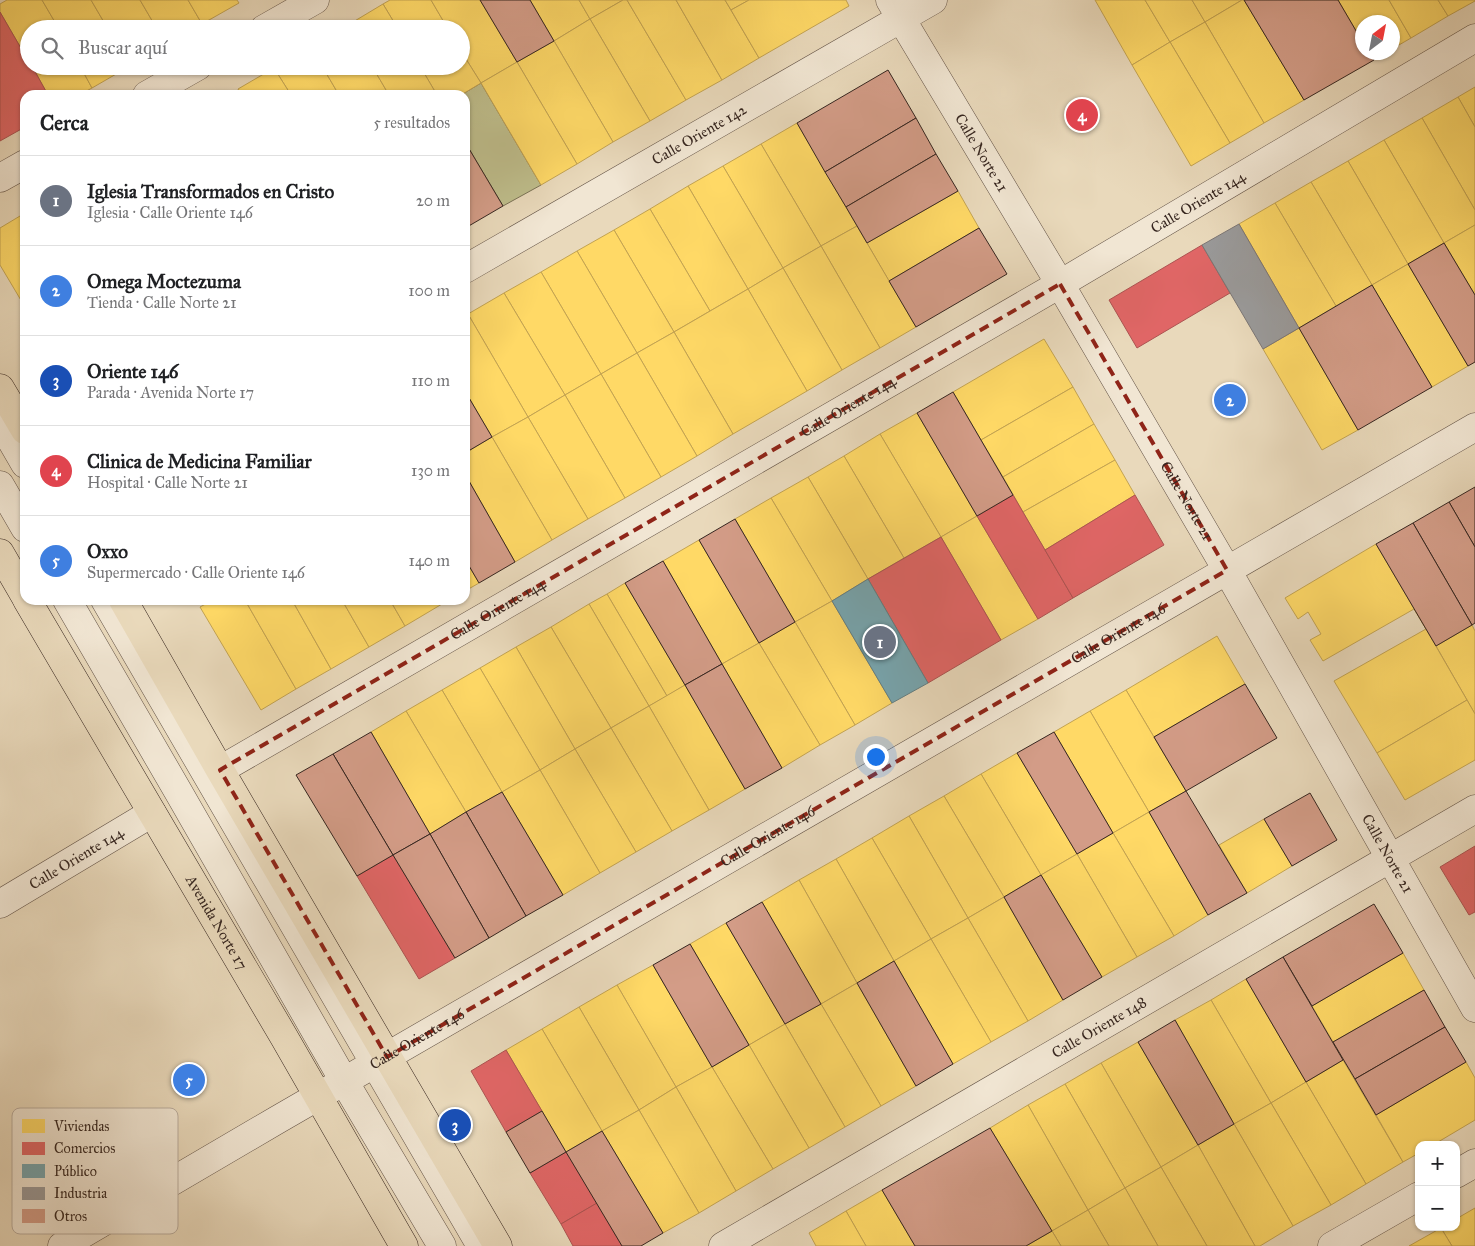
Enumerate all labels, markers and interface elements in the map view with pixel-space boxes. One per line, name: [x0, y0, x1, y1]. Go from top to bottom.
north arrow: [1355, 15, 1400, 60]
search box: [20, 20, 470, 75]
icon: search: [38, 34, 66, 62]
text: Buscar aquí: [78, 36, 167, 59]
pin: 4: [1066, 96, 1098, 134]
street label: Calle Oriente 142: [649, 100, 750, 169]
text: Cerca: [40, 110, 89, 136]
street label: Calle Norte 21: [951, 110, 1012, 195]
text: 5 resultados: [373, 113, 450, 132]
street label: Calle Oriente 144: [1147, 167, 1249, 237]
text: Iglesia Transformados en Cristo: [87, 180, 334, 203]
text: 1: [53, 191, 59, 210]
text: 20 m: [416, 191, 450, 210]
text: Iglesia · Calle Oriente 146: [87, 203, 253, 222]
text: Omega Moctezuma: [87, 270, 241, 293]
text: 2: [52, 281, 60, 300]
text: 100 m: [408, 281, 450, 300]
text: Tienda · Calle Norte 21: [87, 293, 237, 312]
text: Oriente 146: [87, 360, 178, 383]
text: 3: [53, 371, 59, 390]
text: 110 m: [411, 371, 450, 390]
street label: Calle Oriente 144: [798, 372, 900, 441]
pin: 2: [1214, 381, 1246, 419]
text: Parada · Avenida Norte 17: [87, 383, 254, 402]
text: Clinica de Medicina Familiar: [87, 450, 312, 473]
street label: Calle Norte 21: [1157, 458, 1217, 543]
text: 4: [52, 461, 60, 480]
text: 130 m: [411, 461, 450, 480]
text: Hospital · Calle Norte 21: [87, 473, 248, 492]
text: Oxxo: [87, 540, 128, 563]
text: 5: [52, 551, 60, 570]
text: 140 m: [409, 551, 450, 570]
text: Supermercado · Calle Oriente 146: [87, 563, 305, 582]
street label: Calle Oriente 144: [447, 574, 549, 644]
street label: Calle Oriente 146: [1068, 598, 1170, 668]
pin: 1: [864, 623, 896, 661]
your location: [863, 744, 889, 770]
street label: Calle Oriente 146: [717, 801, 819, 871]
street label: Calle Norte 21: [1358, 811, 1417, 896]
street label: Calle Oriente 144: [26, 823, 127, 893]
street label: Avenida Norte 17: [181, 871, 251, 973]
street label: Calle Oriente 148: [1048, 993, 1150, 1062]
street label: Calle Oriente 146: [367, 1004, 469, 1073]
pin: 5: [173, 1061, 205, 1099]
pin: 3: [439, 1106, 471, 1144]
legend: [12, 1108, 178, 1234]
text: Viviendas: [53, 1118, 109, 1135]
text: Comercios: [54, 1140, 115, 1157]
map controls: [1415, 1141, 1460, 1231]
button: +: [1415, 1141, 1460, 1186]
text: Público: [54, 1163, 97, 1180]
text: Industria: [54, 1185, 107, 1202]
button: −: [1415, 1186, 1460, 1231]
text: Otros: [54, 1208, 87, 1225]

